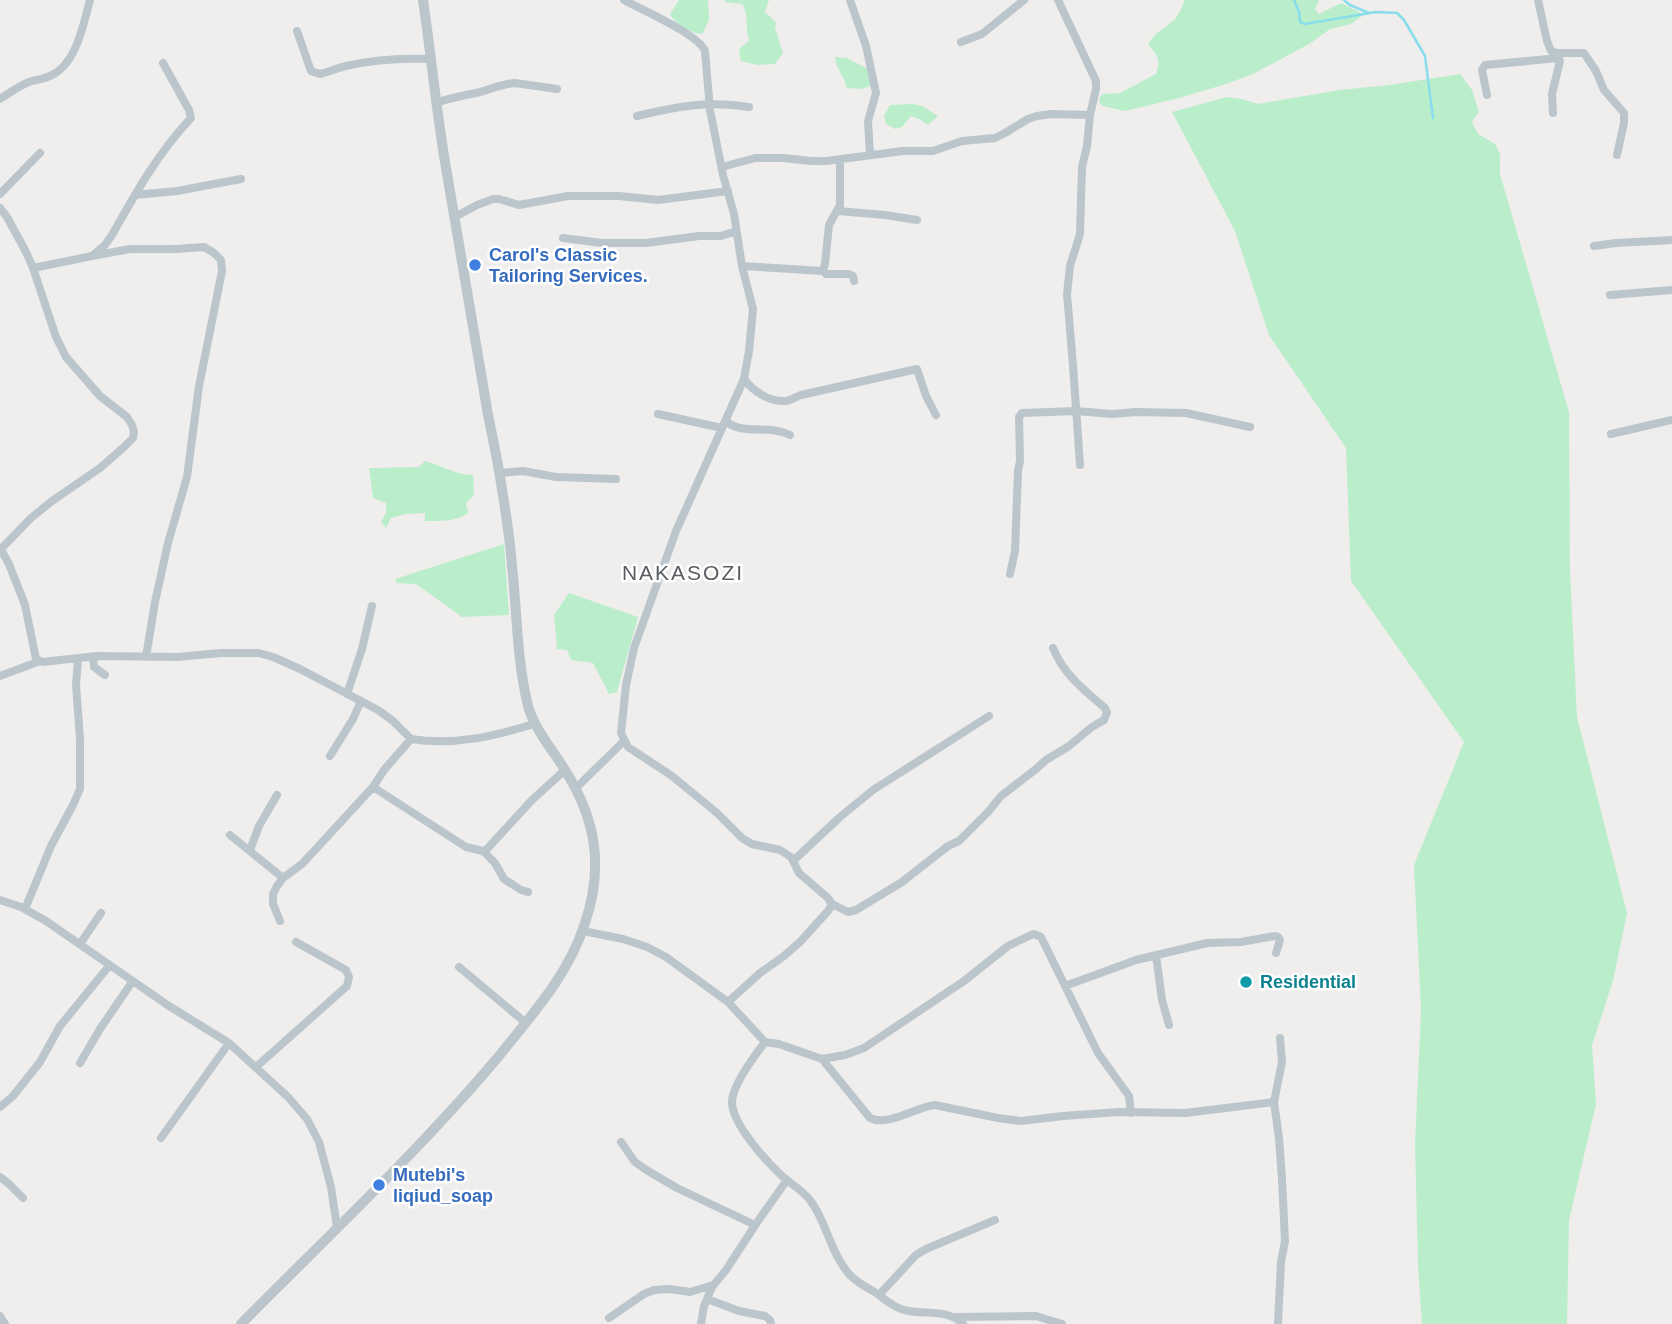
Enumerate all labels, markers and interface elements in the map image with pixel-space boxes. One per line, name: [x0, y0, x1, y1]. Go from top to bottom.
place label: Carol's Classic Tailoring Services.: [489, 245, 648, 286]
marker: Carol's Classic Tailoring Services.: [467, 257, 483, 273]
district label: NAKASOZI: [622, 561, 744, 584]
place label: Residential: [1260, 972, 1356, 992]
marker: Residential: [1238, 974, 1254, 990]
place label: Mutebi's liqiud_soap: [393, 1165, 493, 1206]
marker: Mutebi's liqiud_soap: [371, 1177, 387, 1193]

